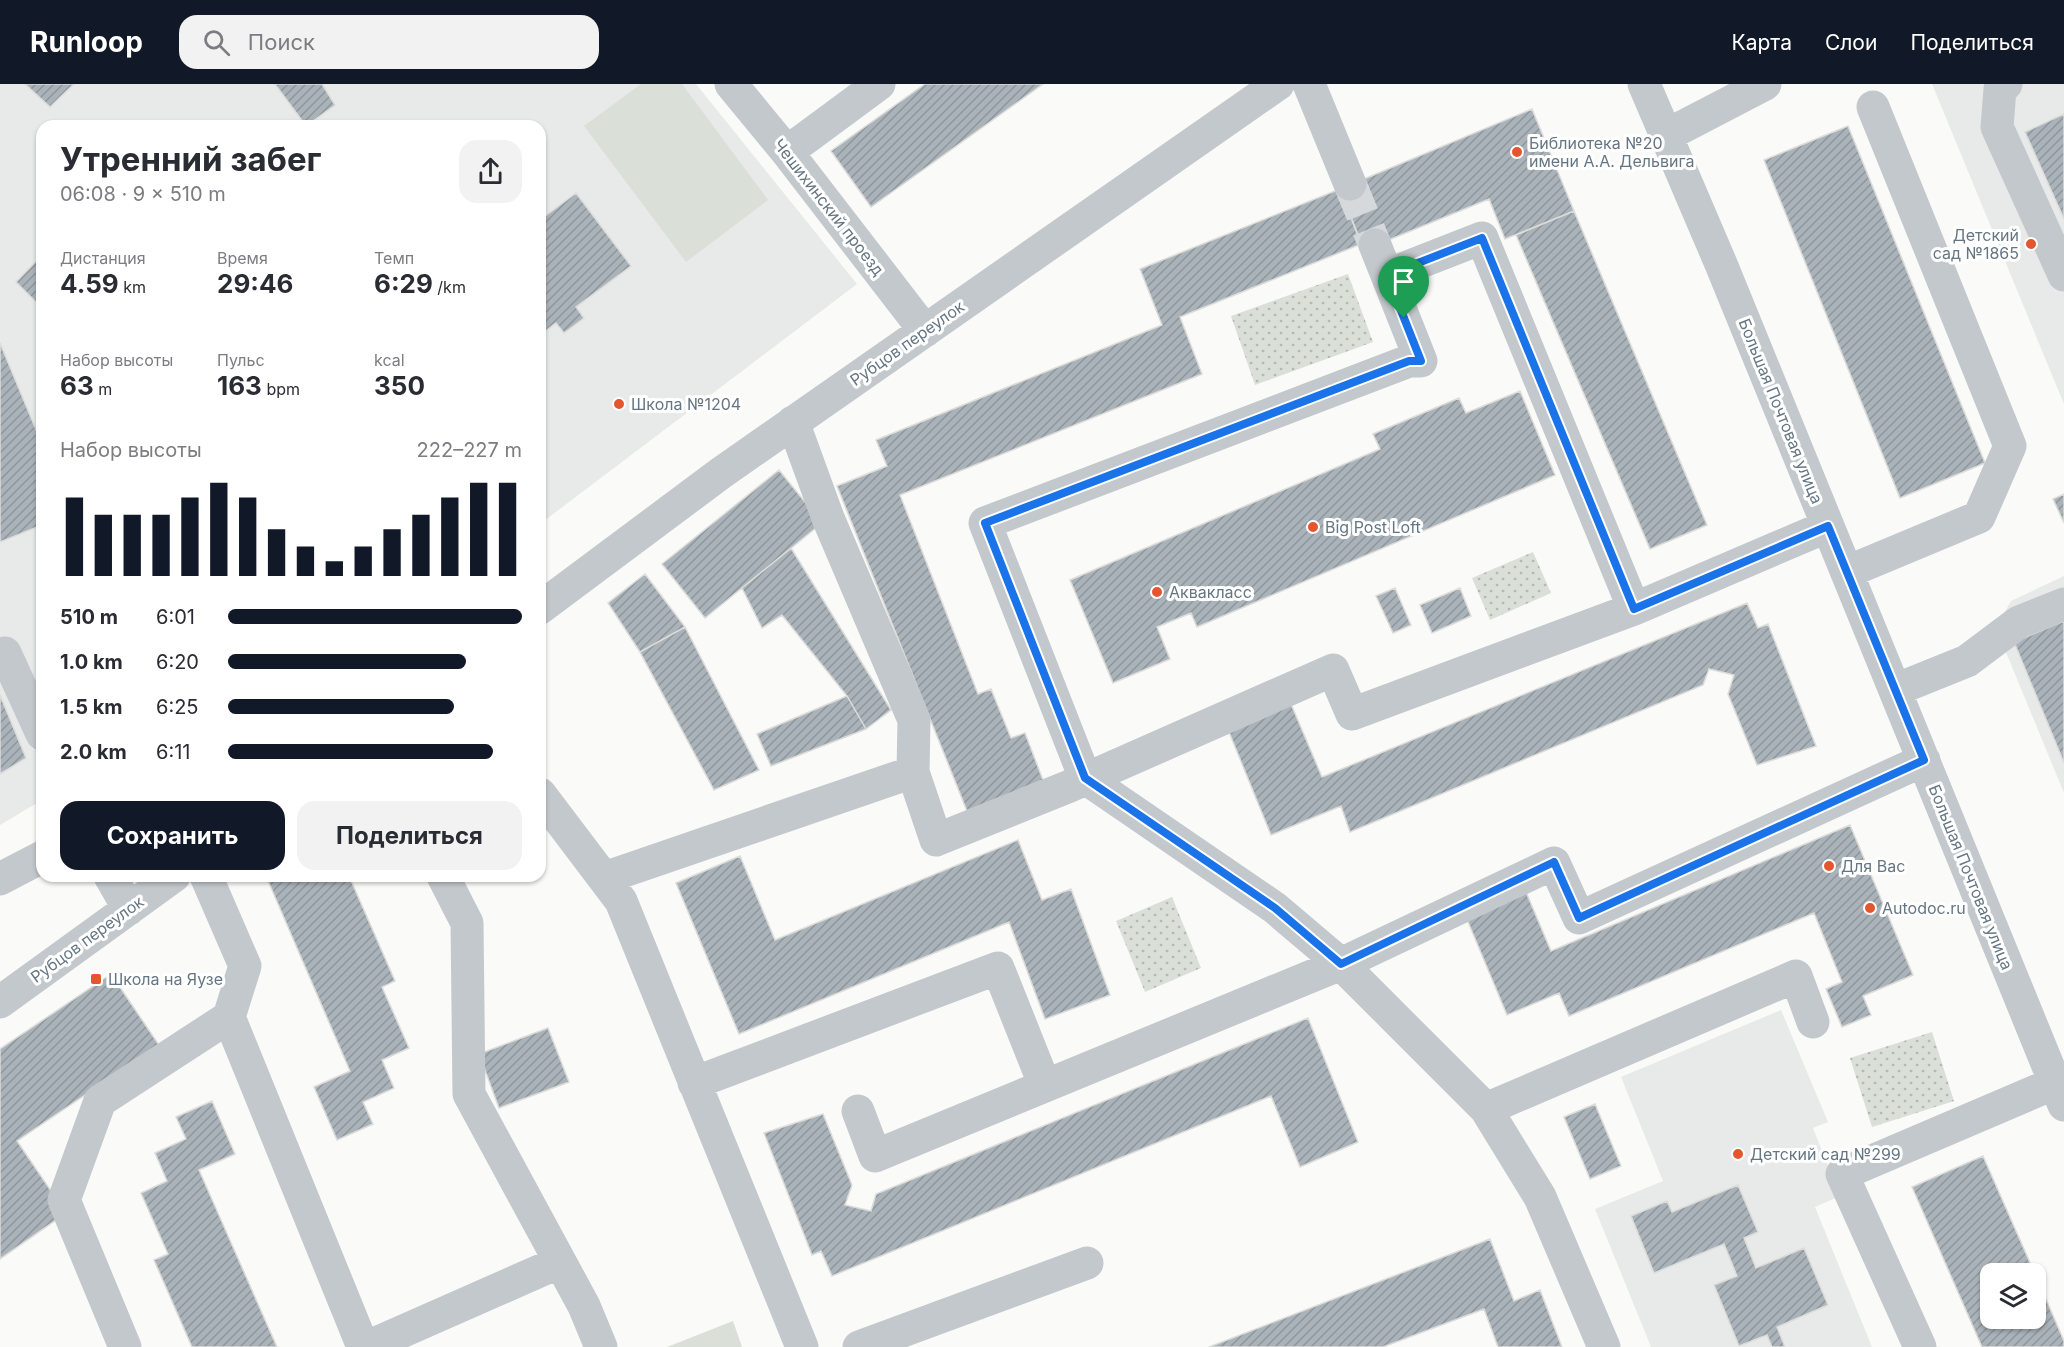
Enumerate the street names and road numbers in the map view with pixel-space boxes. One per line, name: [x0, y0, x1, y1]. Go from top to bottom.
street label: Чешихинский проезд: [769, 135, 889, 279]
street label: Рубцов переулок: [846, 296, 968, 390]
street label: Большая Почтовая улица: [1735, 315, 1827, 507]
street label: Большая Почтовая улица: [1925, 781, 2017, 973]
street label: Рубцов переулок: [27, 891, 148, 987]

